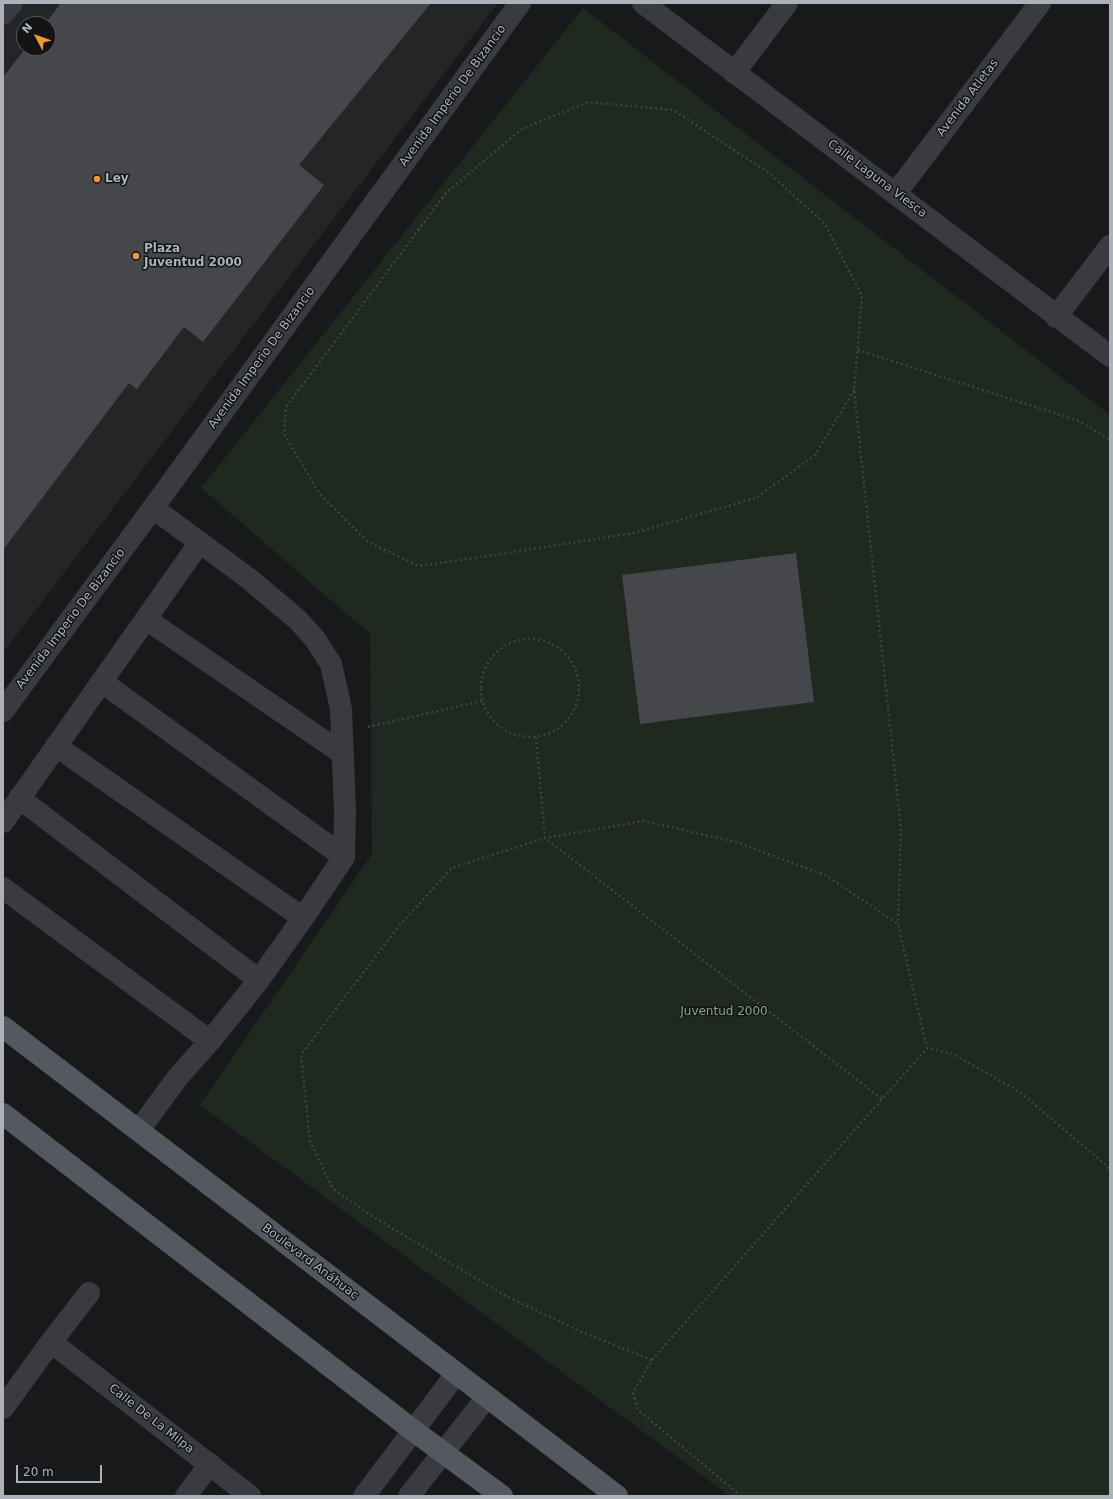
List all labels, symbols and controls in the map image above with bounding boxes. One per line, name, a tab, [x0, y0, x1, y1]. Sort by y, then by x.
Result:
north arrow	[16, 16, 56, 56]
text: N	[19, 21, 35, 36]
street label: Avenida Imperio De Bizancio	[397, 22, 509, 170]
street label: Avenida Atletas	[934, 56, 1002, 140]
street label: Calle Laguna Viesca	[825, 137, 929, 221]
place label: Ley	[105, 172, 129, 186]
marker: Ley	[92, 174, 102, 184]
place label: Plaza Juventud 2000	[144, 242, 242, 270]
marker: Plaza Juventud 2000	[131, 251, 141, 261]
street label: Avenida Imperio De Bizancio	[206, 284, 318, 432]
street label: Avenida Imperio De Bizancio	[14, 546, 128, 692]
park label: Juventud 2000	[680, 1005, 768, 1019]
street label: Boulevard Anáhuac	[259, 1221, 361, 1303]
street label: Calle De La Milpa	[106, 1381, 196, 1457]
scale bar	[18, 1457, 104, 1483]
text: 20 m	[23, 1465, 54, 1479]

